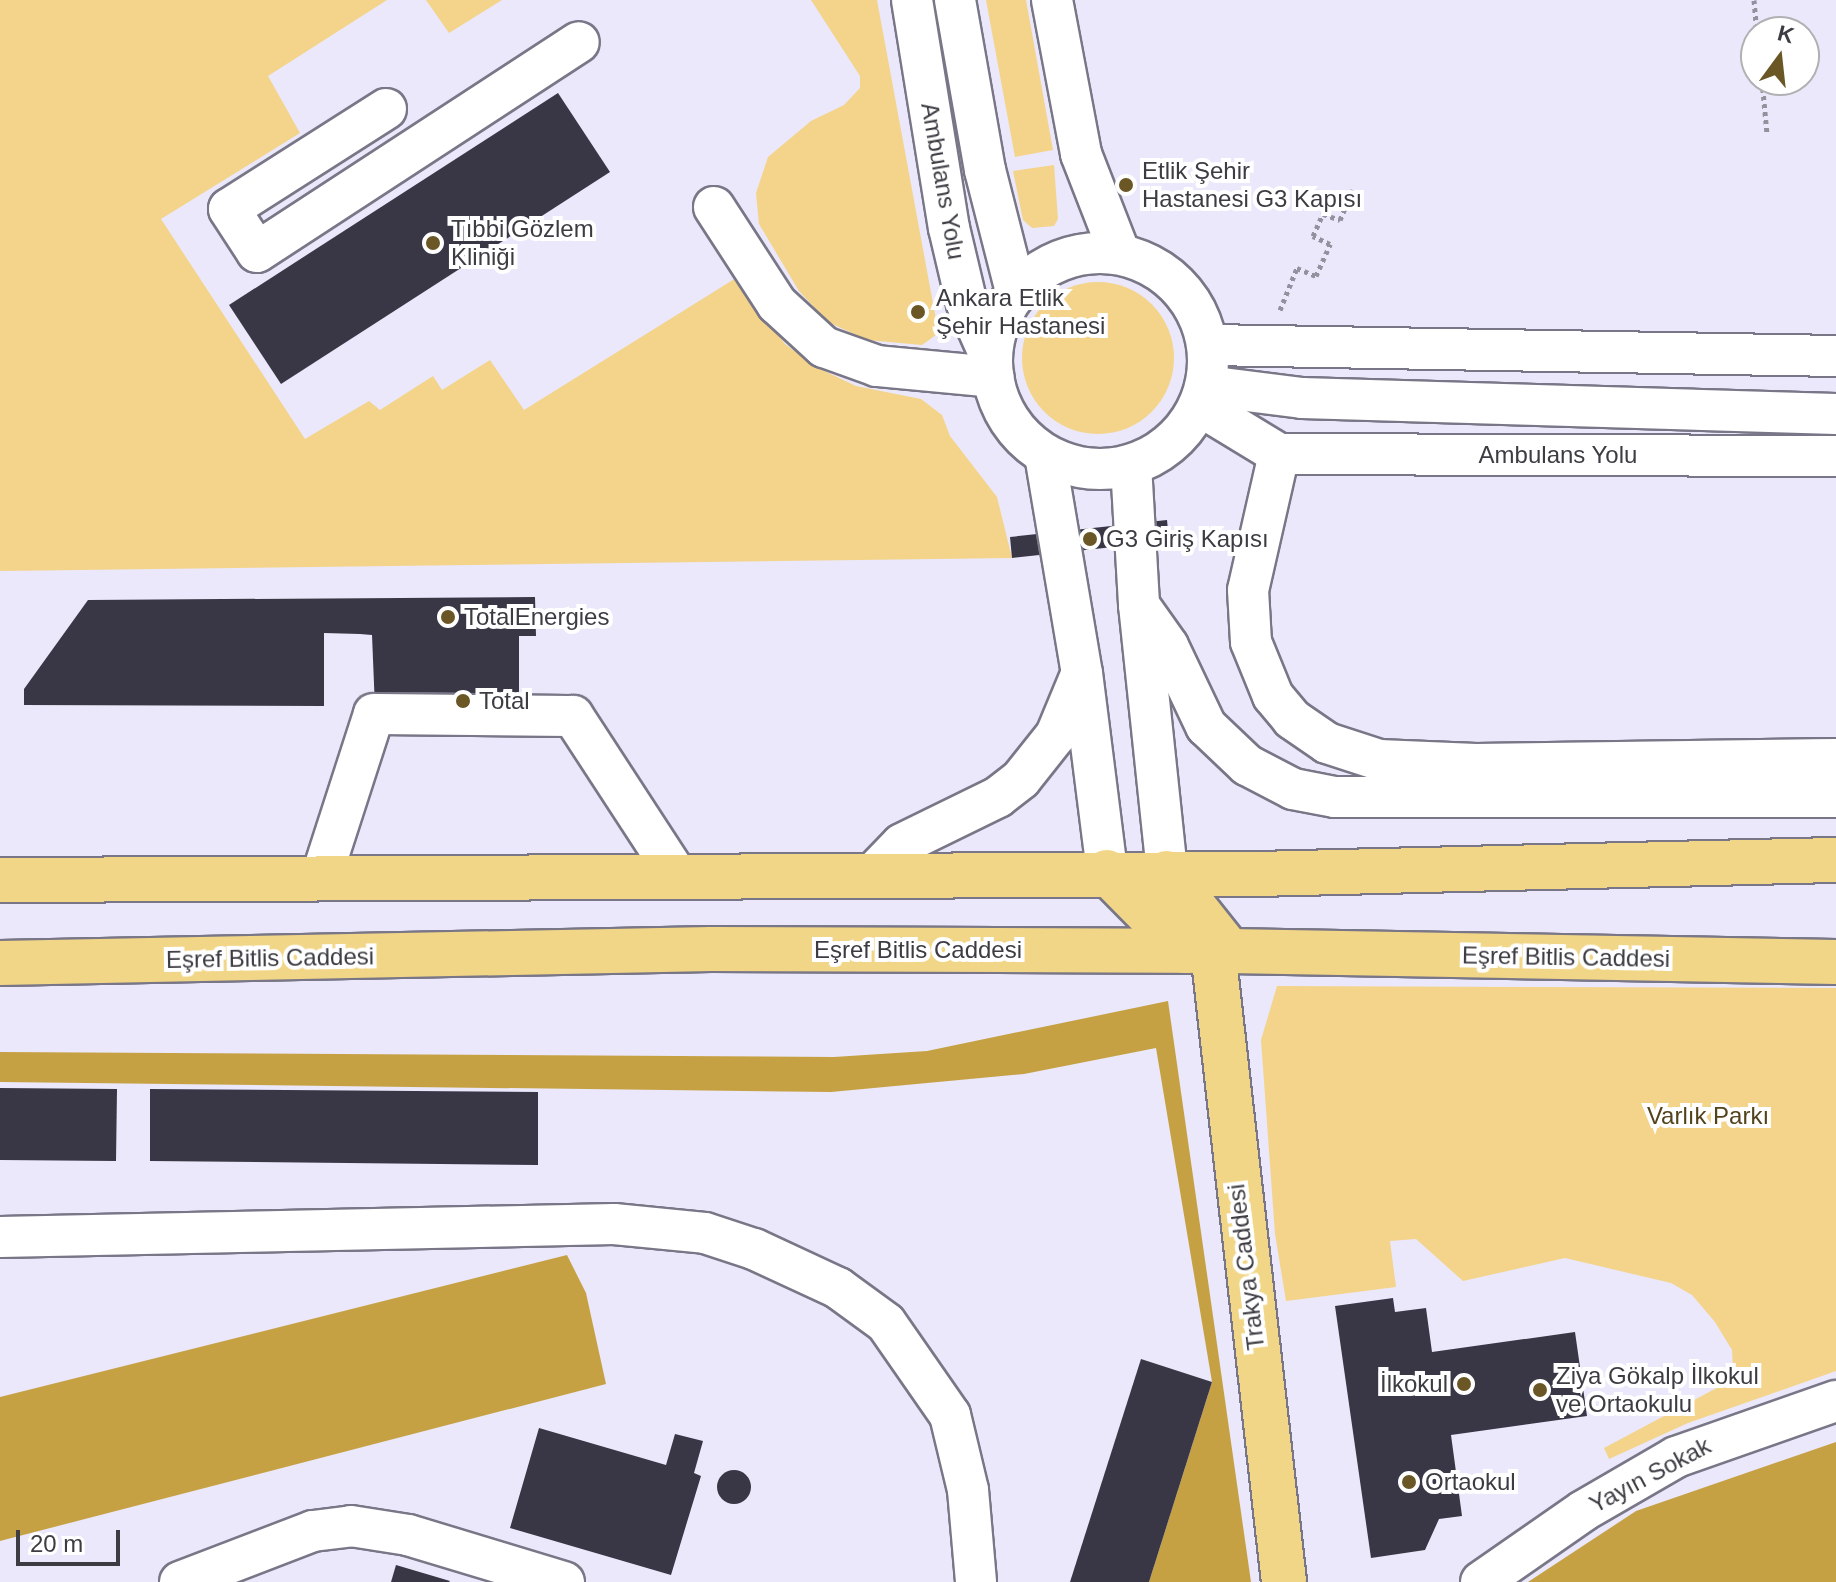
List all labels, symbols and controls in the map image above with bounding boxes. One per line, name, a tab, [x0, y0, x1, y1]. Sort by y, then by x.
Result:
north arrow	[1740, 16, 1820, 96]
text: K	[1775, 20, 1797, 48]
street label: Ambulans Yolu	[915, 100, 971, 262]
place label: Etlik Şehir Hastanesi G3 Kapısı	[1142, 157, 1362, 213]
marker: Etlik Şehir Hastanesi G3 Kapısı	[1117, 176, 1135, 194]
place label: Tıbbi Gözlem Kliniği	[451, 215, 594, 271]
marker: Tıbbi Gözlem Kliniği	[422, 232, 444, 254]
place label: Ankara Etlik Şehir Hastanesi	[936, 284, 1105, 340]
marker: Ankara Etlik Şehir Hastanesi	[907, 301, 929, 323]
street label: Ambulans Yolu	[1478, 441, 1638, 469]
place label: G3 Giriş Kapısı	[1106, 525, 1269, 553]
marker: G3 Giriş Kapısı	[1081, 530, 1099, 548]
place label: TotalEnergies	[464, 603, 609, 631]
marker: TotalEnergies	[439, 608, 457, 626]
place label: Total	[479, 687, 530, 715]
marker: Total	[454, 692, 472, 710]
street label: Eşref Bitlis Caddesi	[814, 936, 1022, 964]
street label: Eşref Bitlis Caddesi	[1462, 941, 1670, 973]
street label: Eşref Bitlis Caddesi	[166, 942, 374, 974]
park label: Varlık Parkı	[1647, 1102, 1769, 1130]
street label: Trakya Caddesi	[1222, 1182, 1270, 1352]
place label: Ziya Gökalp İlkokul ve Ortaokulu	[1556, 1362, 1759, 1418]
place label: İlkokul	[1380, 1370, 1448, 1398]
marker: İlkokul	[1455, 1375, 1473, 1393]
marker: Ziya Gökalp İlkokul ve Ortaokulu	[1531, 1381, 1549, 1399]
street label: Yayın Sokak	[1585, 1431, 1715, 1519]
place label: Ortaokul	[1425, 1468, 1516, 1496]
marker: Ortaokul	[1400, 1473, 1418, 1491]
scale bar	[20, 1514, 124, 1564]
text: 20 m	[30, 1530, 83, 1557]

